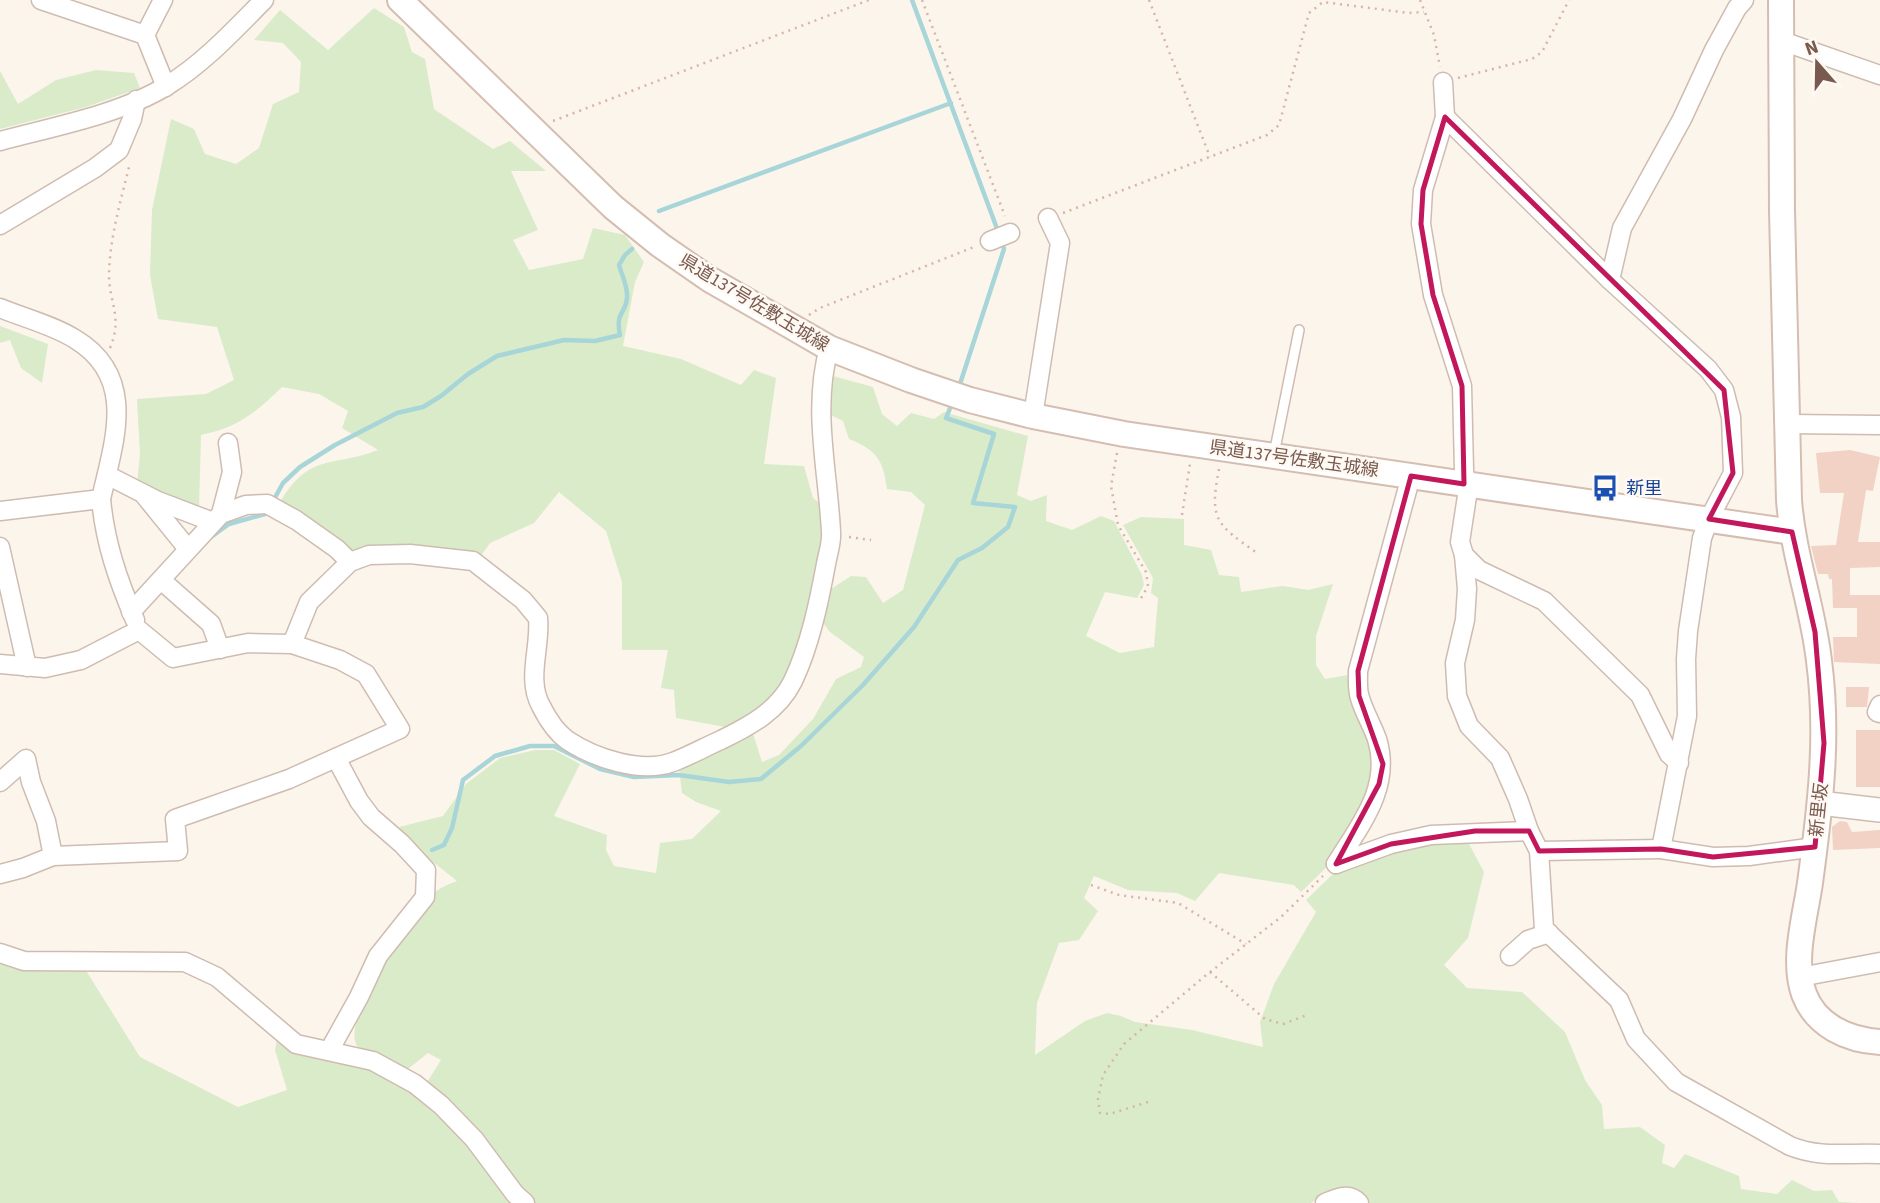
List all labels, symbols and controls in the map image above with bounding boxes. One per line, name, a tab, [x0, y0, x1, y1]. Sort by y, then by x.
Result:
north arrow	[1782, 28, 1852, 98]
text: N	[1801, 34, 1822, 63]
street label: 県道137号佐敷玉城線	[674, 248, 834, 358]
street label: 県道137号佐敷玉城線	[1208, 435, 1380, 483]
bus stop icon: 新里	[1590, 473, 1620, 503]
place label: 新里	[1626, 476, 1662, 501]
street label: 新里坂	[1804, 782, 1834, 838]

